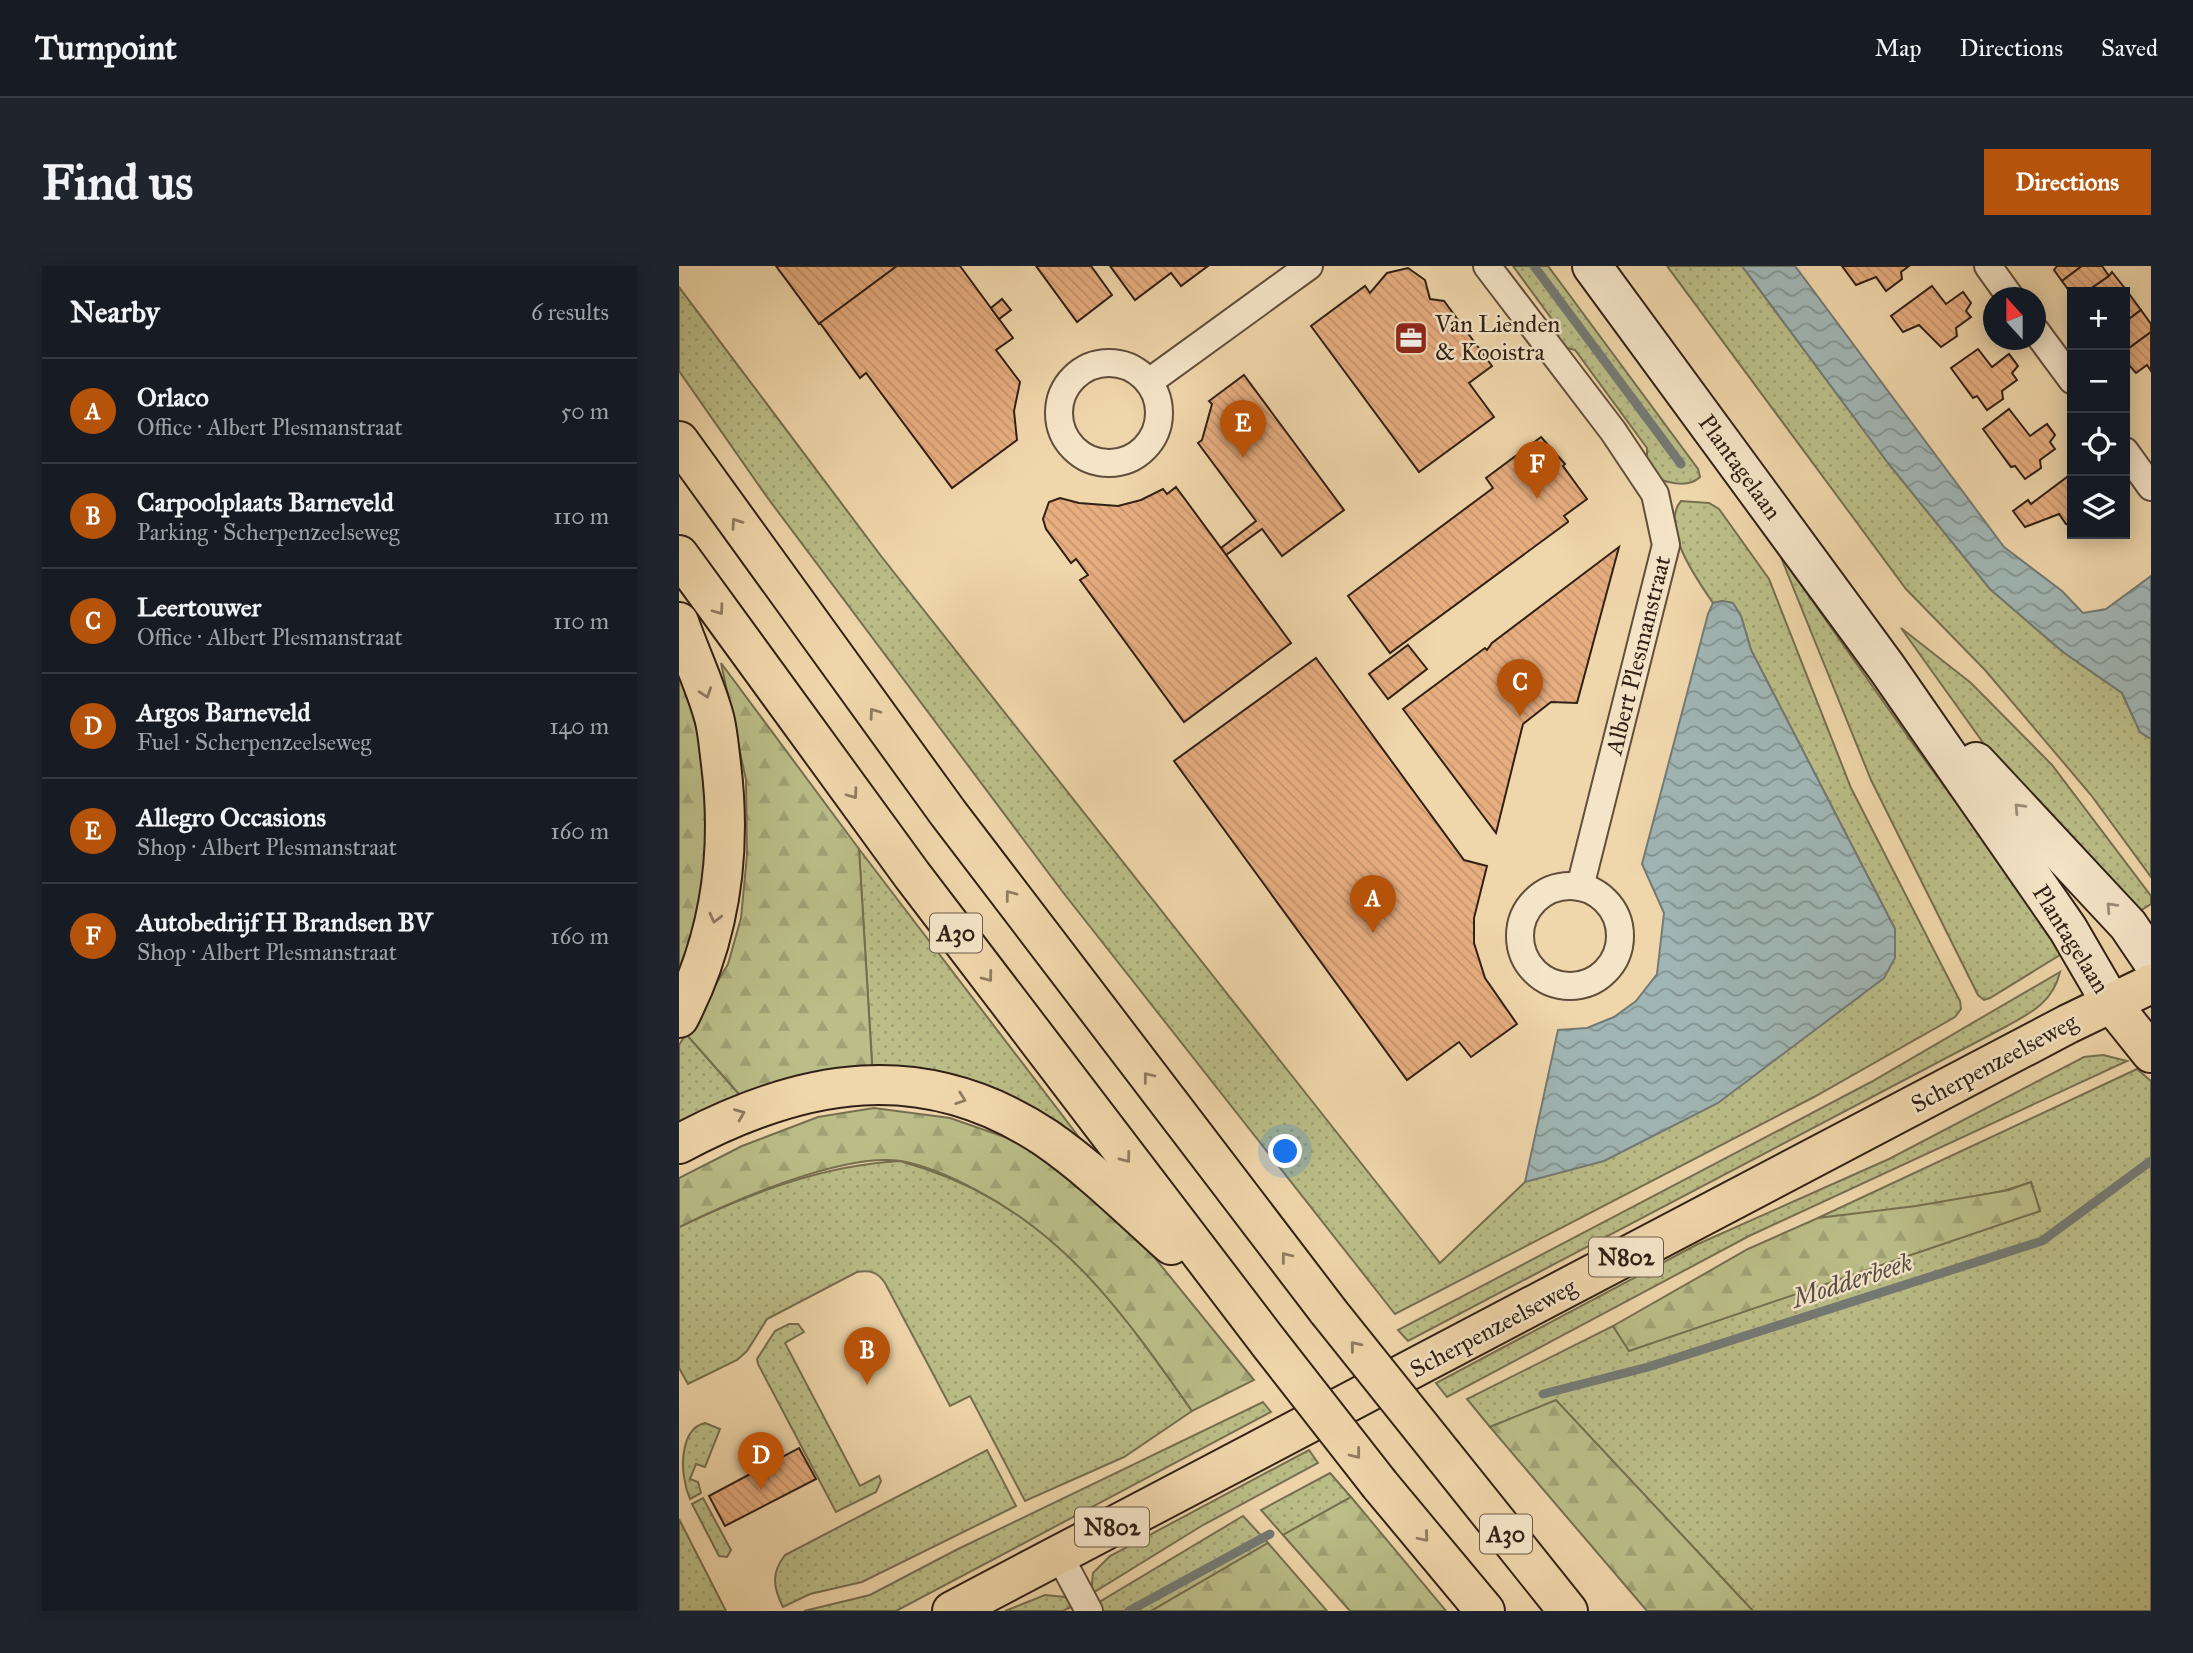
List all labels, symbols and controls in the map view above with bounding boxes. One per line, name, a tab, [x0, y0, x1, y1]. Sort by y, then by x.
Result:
text: Turnpoint	[35, 28, 177, 68]
text: Map	[1875, 33, 1922, 63]
text: Directions	[1960, 33, 2063, 63]
text: Saved	[2101, 33, 2158, 63]
button: Directions	[1984, 149, 2151, 215]
text: Find us	[42, 153, 193, 212]
north arrow	[1983, 287, 2046, 350]
map controls	[2067, 287, 2130, 539]
button: +	[2067, 287, 2130, 350]
text: Nearby	[70, 294, 160, 330]
text: 6 results	[531, 298, 609, 326]
place label: Van Lienden & Kooistra	[1434, 309, 1560, 367]
office icon: Van Lienden & Kooistra	[1392, 319, 1430, 357]
button: −	[2067, 350, 2130, 413]
text: Orlaco	[137, 381, 209, 413]
text: A	[85, 397, 101, 425]
text: 50 m	[561, 397, 609, 425]
pin: E	[1220, 400, 1266, 458]
street label: Plantagelaan	[1692, 409, 1788, 526]
text: Office · Albert Plesmanstraat	[137, 413, 403, 441]
button: locate	[2067, 413, 2130, 476]
pin: F	[1514, 441, 1560, 499]
button: layers	[2067, 476, 2130, 539]
text: Carpoolplaats Barneveld	[137, 486, 394, 518]
text: B	[85, 502, 101, 530]
text: 110 m	[553, 502, 609, 530]
one-way arrow	[731, 517, 744, 530]
text: Parking · Scherpenzeelseweg	[137, 518, 400, 546]
street label: Albert Plesmanstraat	[1599, 552, 1677, 759]
text: Leertouwer	[137, 591, 261, 623]
one-way arrow	[711, 602, 723, 615]
text: C	[85, 607, 101, 635]
text: 110 m	[553, 607, 609, 635]
text: Office · Albert Plesmanstraat	[137, 623, 403, 651]
pin: C	[1497, 659, 1543, 717]
one-way arrow	[698, 687, 712, 699]
text: Argos Barneveld	[137, 696, 310, 728]
one-way arrow	[870, 708, 883, 721]
text: D	[84, 712, 102, 740]
text: 140 m	[549, 712, 609, 740]
text: Fuel · Scherpenzeelseweg	[137, 728, 371, 756]
one-way arrow	[845, 786, 857, 799]
text: Allegro Occasions	[137, 801, 326, 833]
one-way arrow	[2014, 803, 2027, 816]
text: E	[85, 817, 101, 845]
text: 160 m	[551, 817, 609, 845]
text: Shop · Albert Plesmanstraat	[137, 833, 397, 861]
pin: A	[1350, 875, 1396, 933]
street label: Plantagelaan	[2026, 879, 2116, 999]
one-way arrow	[1006, 890, 1019, 903]
one-way arrow	[2106, 902, 2119, 915]
text: Autobedrijf H Brandsen BV	[137, 906, 432, 938]
one-way arrow	[709, 911, 723, 923]
road number: A30	[930, 914, 982, 953]
text: F	[85, 922, 101, 950]
text: 160 m	[551, 922, 609, 950]
text: Shop · Albert Plesmanstraat	[137, 938, 397, 966]
one-way arrow	[980, 969, 993, 982]
street label: Scherpenzeelseweg	[1906, 1006, 2083, 1119]
one-way arrow	[1143, 1072, 1156, 1084]
one-way arrow	[955, 1091, 967, 1105]
one-way arrow	[734, 1109, 746, 1123]
your location	[1268, 1134, 1302, 1168]
one-way arrow	[1118, 1150, 1131, 1163]
road number: N802	[1589, 1238, 1663, 1276]
water label: Modderbeek	[1785, 1245, 1917, 1315]
one-way arrow	[1282, 1252, 1295, 1265]
street label: Scherpenzeelseweg	[1405, 1271, 1582, 1384]
pin: B	[844, 1327, 890, 1385]
one-way arrow	[1351, 1341, 1363, 1354]
pin: D	[738, 1432, 784, 1490]
one-way arrow	[1348, 1447, 1361, 1459]
road number: N802	[1075, 1508, 1149, 1546]
road number: A30	[1480, 1514, 1532, 1554]
one-way arrow	[1416, 1529, 1428, 1542]

